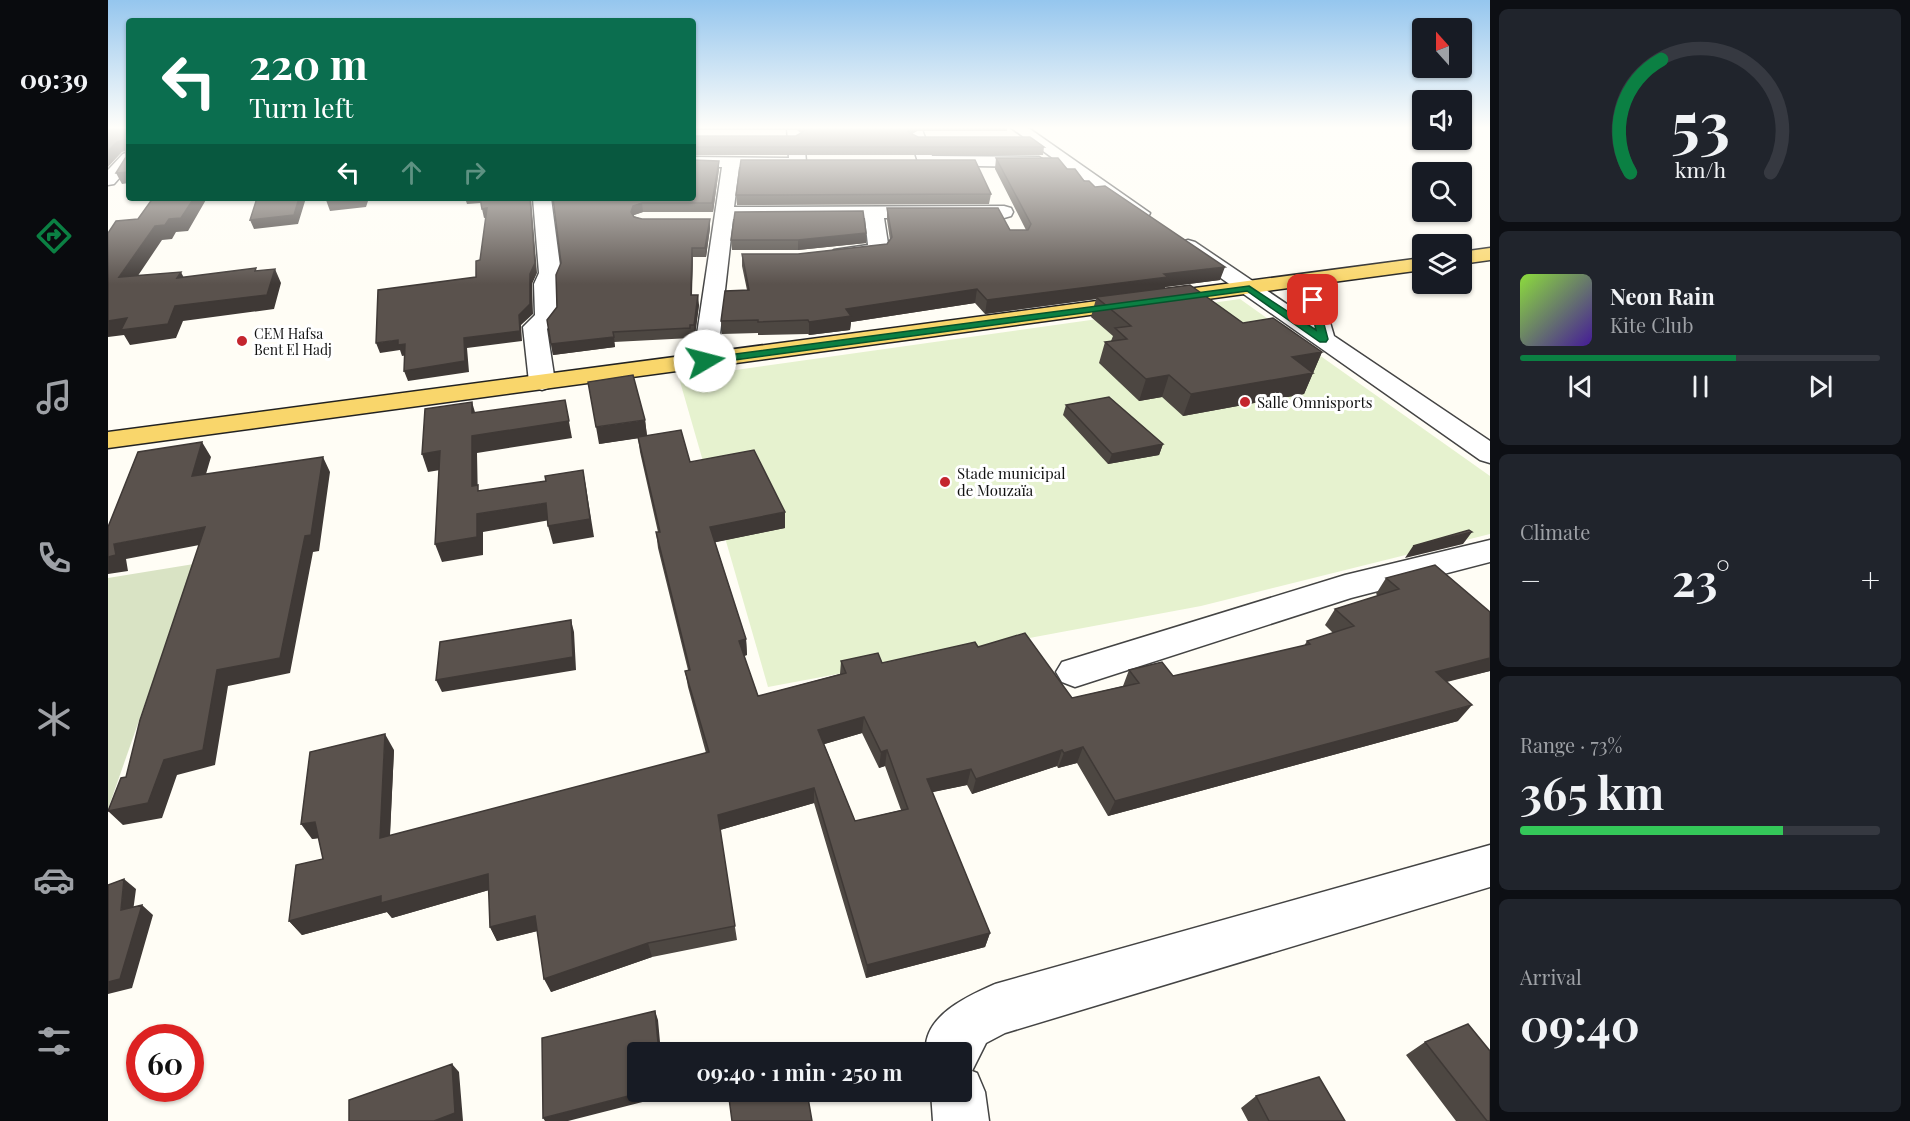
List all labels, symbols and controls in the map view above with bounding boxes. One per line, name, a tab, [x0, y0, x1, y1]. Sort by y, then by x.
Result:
north arrow	[1412, 18, 1472, 78]
map controls	[1412, 18, 1472, 294]
text: 220 m	[249, 35, 368, 91]
icon: left	[150, 42, 228, 120]
text: 09:39	[20, 60, 88, 96]
text: 53	[1670, 79, 1730, 163]
text: Turn left	[249, 89, 353, 125]
button: sound	[1412, 90, 1472, 150]
text: km/h	[1674, 155, 1726, 183]
icon: left	[332, 156, 365, 189]
icon: ahead	[395, 156, 428, 189]
icon: right	[458, 156, 491, 189]
button: search	[1412, 162, 1472, 222]
icon: directions	[33, 215, 75, 257]
button: layers	[1412, 234, 1472, 294]
pin	[1287, 274, 1338, 325]
text: Neon Rain	[1610, 281, 1715, 311]
icon: arrive	[1296, 283, 1329, 316]
text: Kite Club	[1610, 311, 1694, 338]
place label: CEM Hafsa Bent El Hadj	[254, 324, 332, 359]
position arrow	[673, 329, 737, 393]
marker: CEM Hafsa Bent El Hadj	[235, 334, 249, 348]
icon: previous	[1564, 370, 1597, 403]
icon: pause	[1684, 370, 1717, 403]
icon: next	[1804, 370, 1837, 403]
icon: music	[33, 376, 75, 418]
place label: Salle Omnisports	[1257, 392, 1372, 412]
marker: Salle Omnisports	[1238, 395, 1252, 409]
place label: Stade municipal de Mouzaïa	[957, 463, 1065, 500]
marker: Stade municipal de Mouzaïa	[938, 475, 952, 489]
text: Climate	[1520, 518, 1590, 545]
icon: phone	[33, 537, 75, 579]
text: 23°	[1672, 548, 1730, 608]
text: −	[1520, 557, 1541, 601]
text: +	[1861, 557, 1880, 601]
icon: climate	[33, 698, 75, 740]
text: Range · 73%	[1520, 731, 1622, 758]
text: 365 km	[1520, 761, 1664, 821]
icon: car	[33, 859, 75, 901]
text: Arrival	[1520, 963, 1582, 990]
text: 09:40	[1520, 993, 1640, 1053]
icon: filters	[33, 1020, 75, 1062]
speed limit sign: 60	[126, 1024, 204, 1102]
text: 09:40 · 1 min · 250 m	[697, 1057, 902, 1087]

